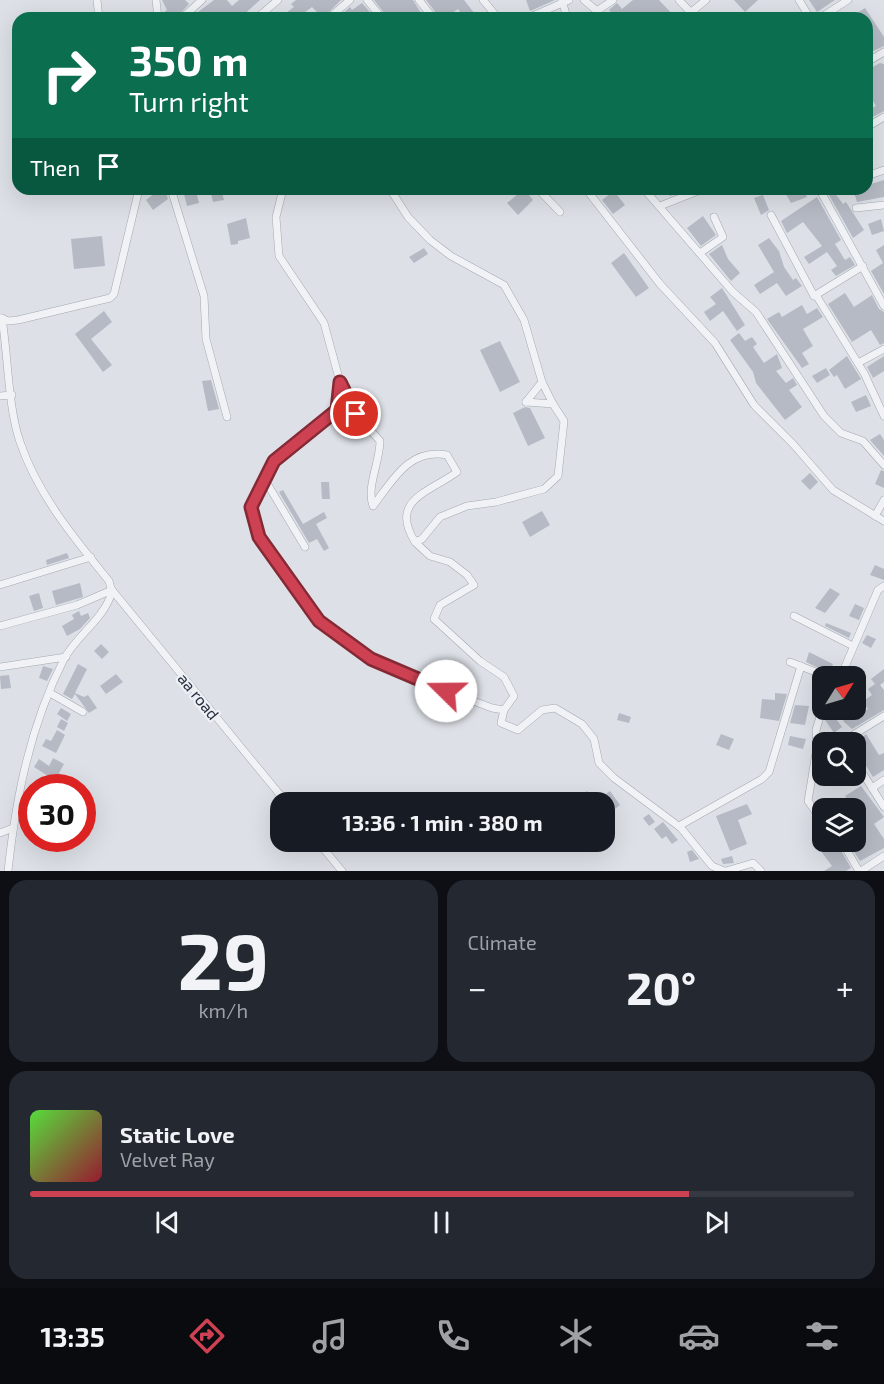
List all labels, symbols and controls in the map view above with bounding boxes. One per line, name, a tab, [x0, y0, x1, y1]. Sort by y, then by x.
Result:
text: 350 m	[129, 34, 249, 84]
icon: right	[30, 36, 108, 114]
text: Turn right	[129, 85, 249, 117]
icon: arrive	[92, 150, 125, 183]
text: Then	[30, 154, 80, 180]
pin	[330, 388, 381, 439]
icon: arrive	[339, 397, 372, 430]
position arrow	[414, 659, 478, 723]
north arrow	[812, 666, 866, 720]
map controls	[812, 666, 866, 852]
street label: aa road	[175, 669, 223, 723]
button: search	[812, 732, 866, 786]
speed limit sign: 30	[18, 774, 96, 852]
button: layers	[812, 798, 866, 852]
text: 13:36 · 1 min · 380 m	[342, 809, 543, 835]
text: 29	[178, 912, 269, 1006]
text: Climate	[468, 930, 537, 954]
text: 20°	[626, 960, 696, 1014]
text: −	[468, 967, 487, 1007]
text: +	[836, 967, 854, 1007]
text: km/h	[198, 998, 248, 1022]
text: Static Love	[120, 1121, 235, 1147]
text: Velvet Ray	[120, 1147, 215, 1171]
icon: previous	[151, 1206, 184, 1239]
icon: pause	[425, 1206, 458, 1239]
icon: next	[700, 1206, 733, 1239]
icon: directions	[186, 1315, 228, 1357]
icon: music	[309, 1315, 351, 1357]
icon: phone	[432, 1315, 474, 1357]
icon: climate	[555, 1315, 597, 1357]
icon: car	[678, 1315, 720, 1357]
icon: filters	[801, 1315, 843, 1357]
text: 13:35	[41, 1320, 105, 1352]

